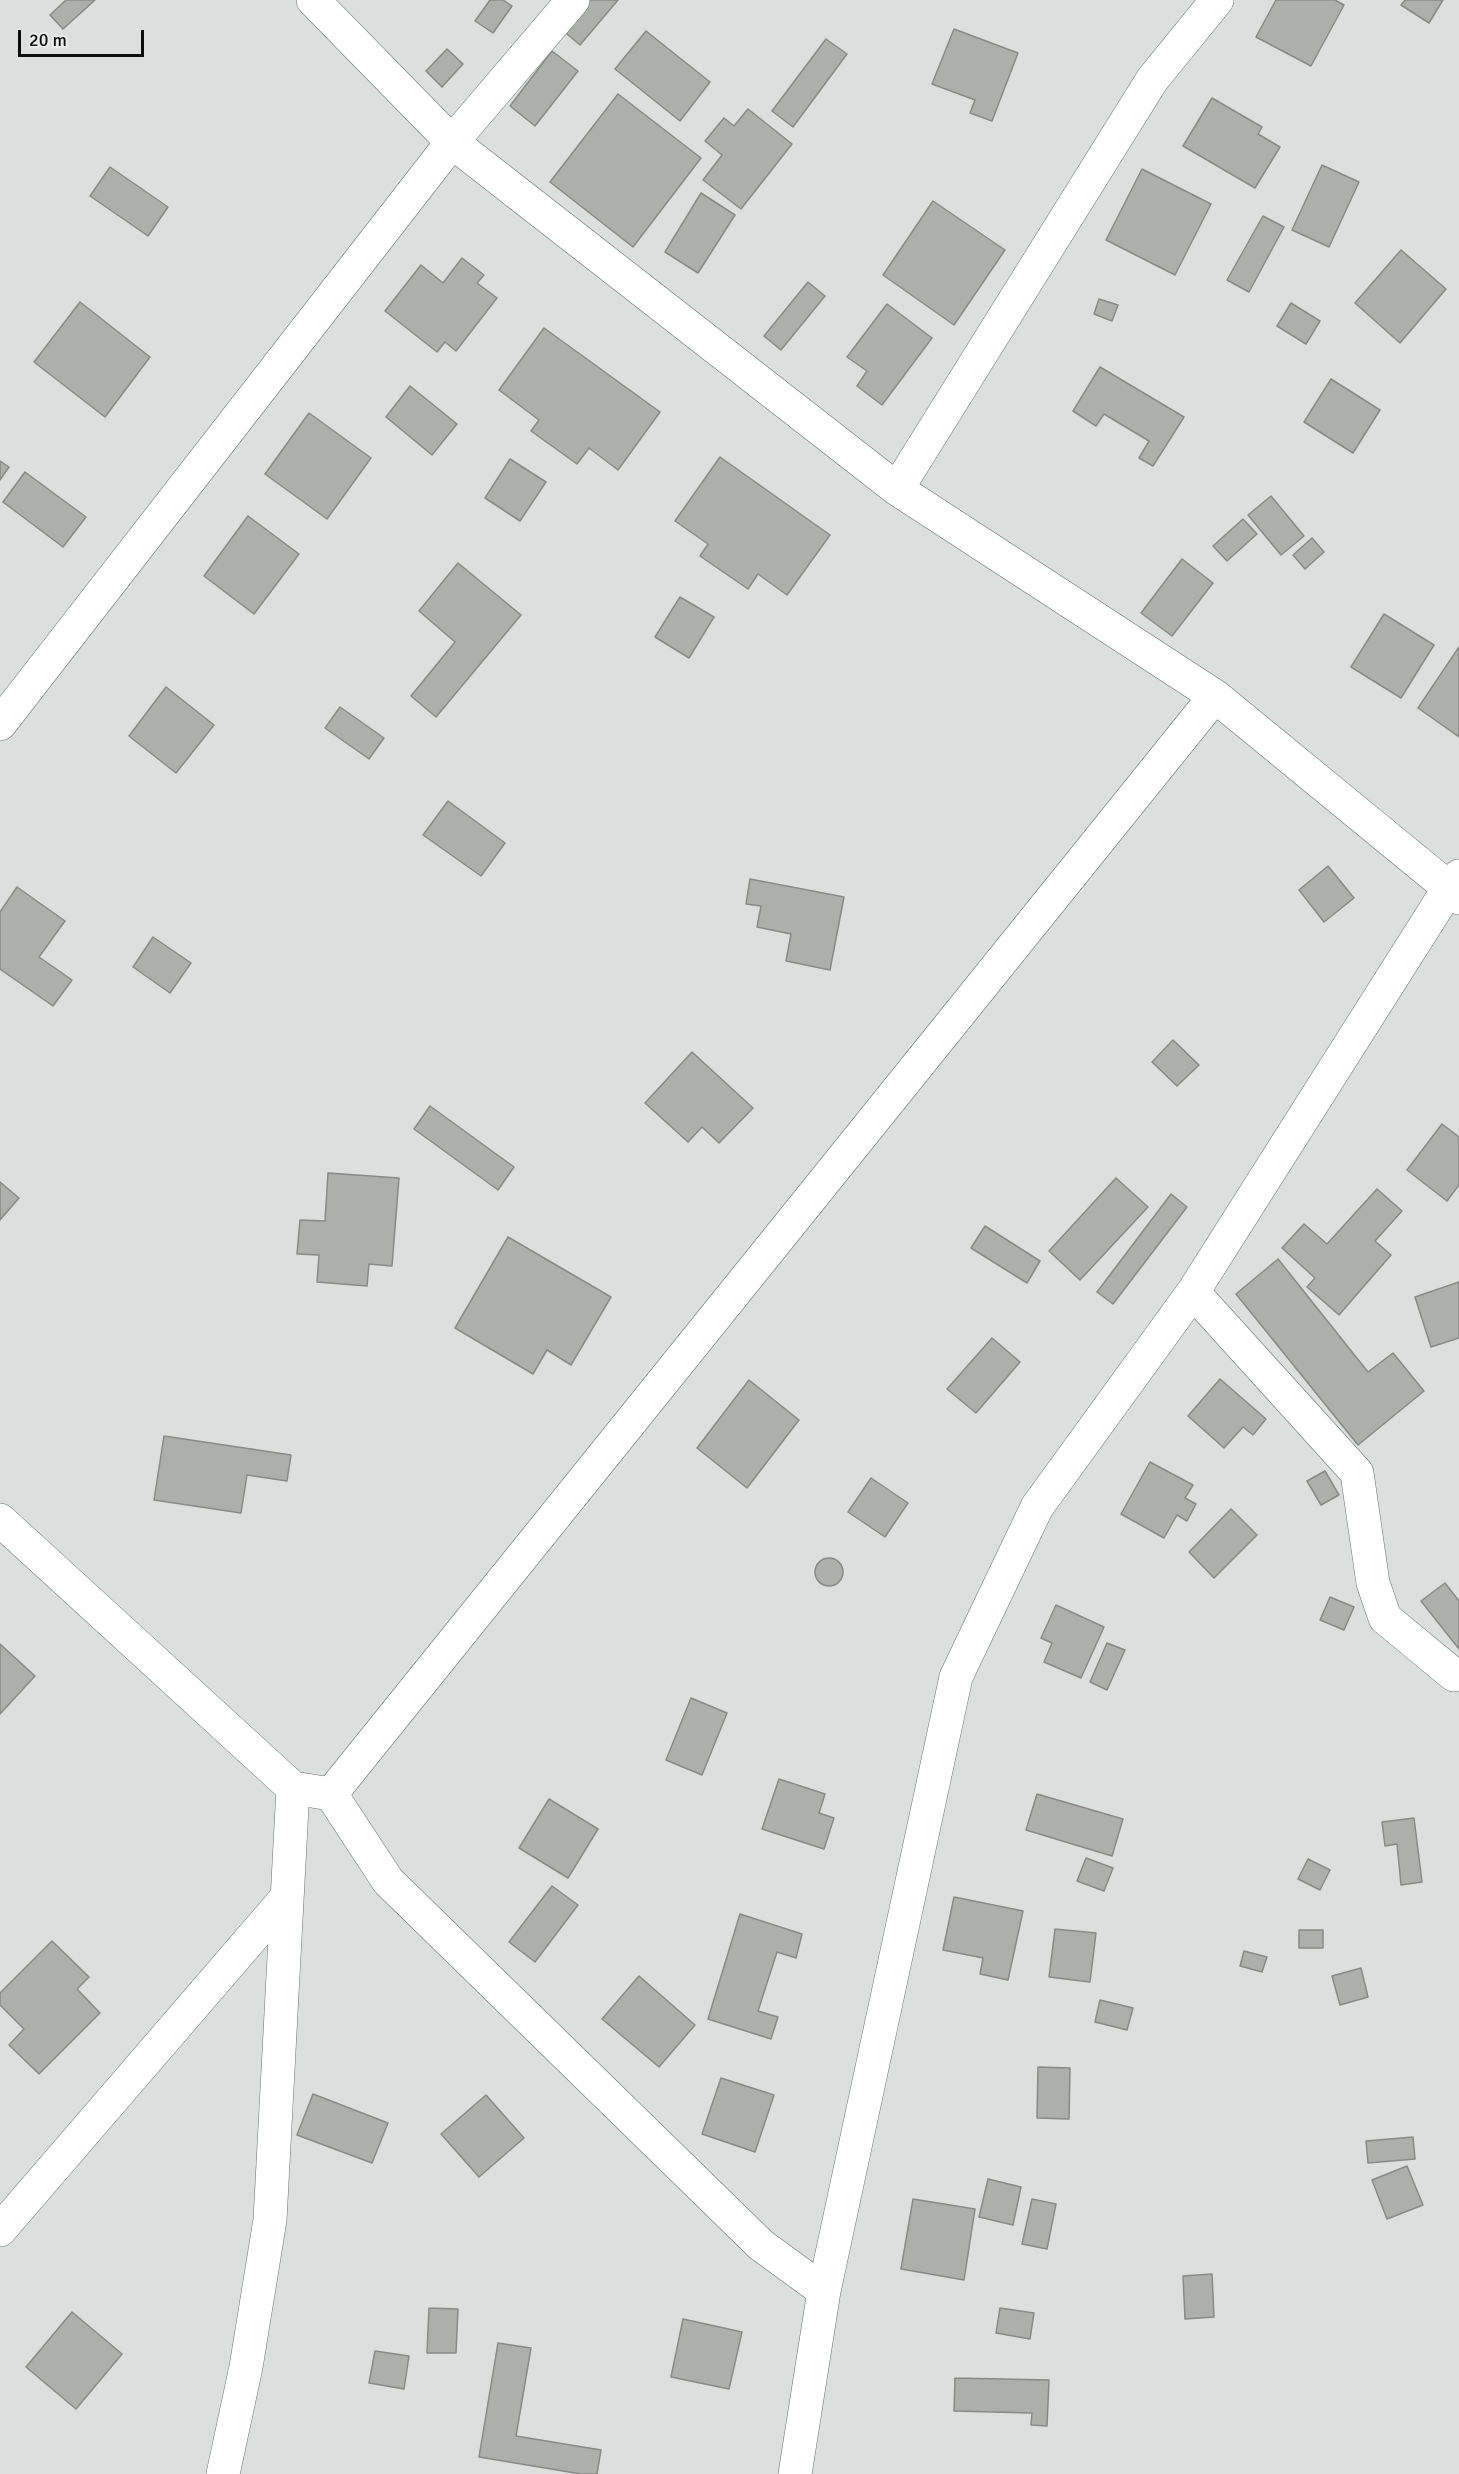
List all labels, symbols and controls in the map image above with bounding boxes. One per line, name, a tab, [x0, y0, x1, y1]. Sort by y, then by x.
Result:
scale bar	[21, 18, 147, 56]
text: 20 m	[29, 29, 67, 51]

